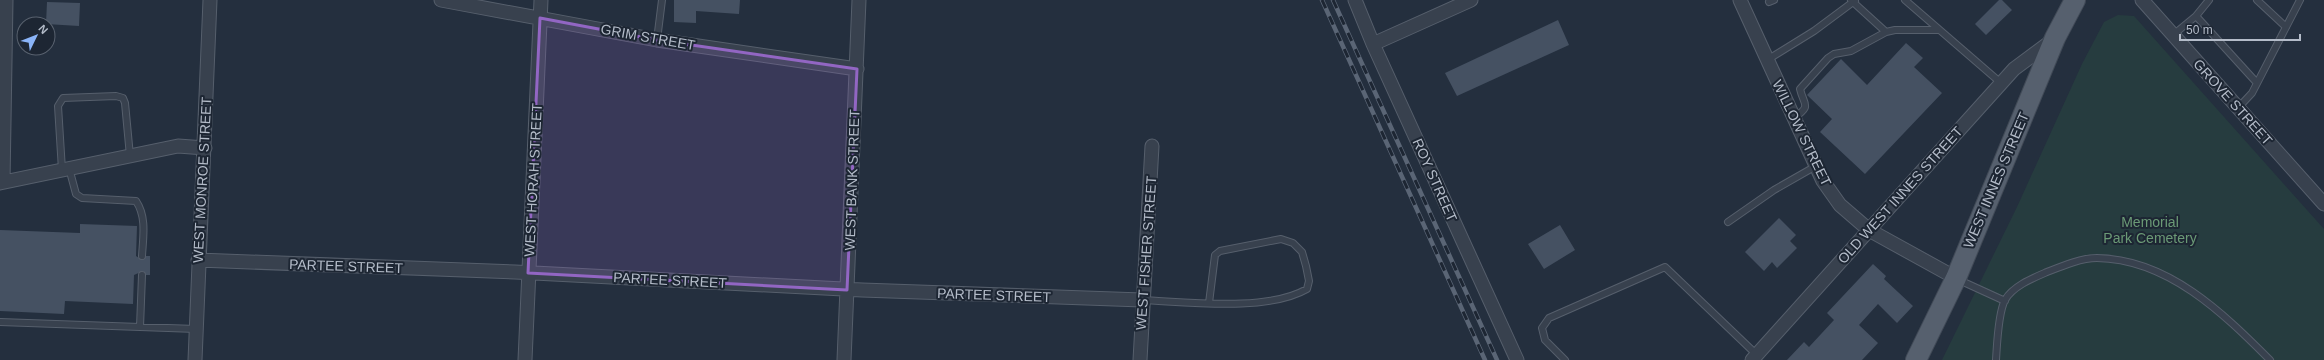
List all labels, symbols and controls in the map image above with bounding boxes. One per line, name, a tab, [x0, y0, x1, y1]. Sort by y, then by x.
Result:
north arrow	[16, 16, 56, 56]
scale bar	[2180, 16, 2300, 42]
street label: GRIM STREET	[600, 21, 697, 53]
text: N	[36, 22, 50, 36]
text: 50 m	[2186, 23, 2213, 37]
street label: GROVE STREET	[2190, 56, 2276, 148]
street label: WILLOW STREET	[1769, 77, 1835, 189]
street label: WEST MONROE STREET	[190, 96, 214, 263]
street label: WEST HORAH STREET	[521, 102, 545, 257]
street label: WEST BANK STREET	[842, 109, 862, 251]
street label: WEST INNES STREET	[1960, 109, 2032, 250]
street label: OLD WEST INNES STREET	[1834, 123, 1966, 267]
street label: ROY STREET	[1410, 136, 1461, 224]
street label: WEST FISHER STREET	[1133, 175, 1159, 331]
park label: Memorial Park Cemetery	[2103, 214, 2197, 246]
street label: PARTEE STREET	[289, 256, 404, 276]
street label: PARTEE STREET	[613, 269, 728, 291]
street label: PARTEE STREET	[937, 285, 1052, 305]

